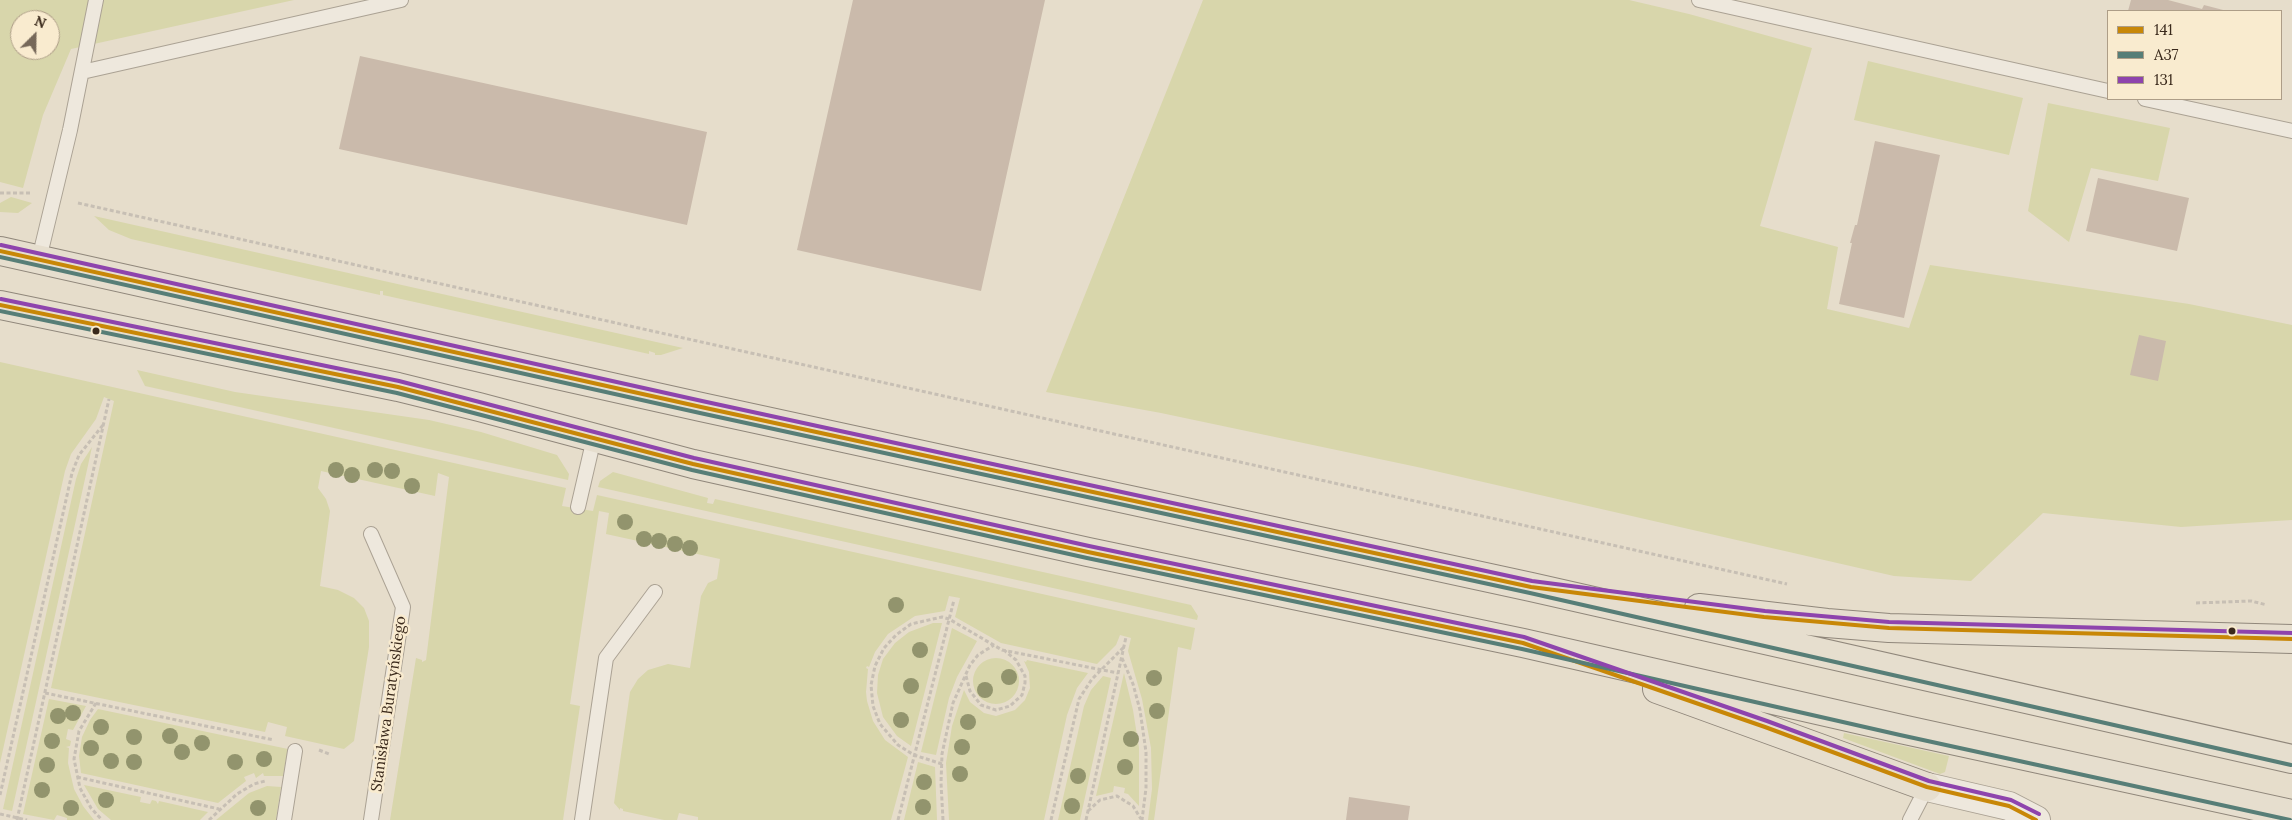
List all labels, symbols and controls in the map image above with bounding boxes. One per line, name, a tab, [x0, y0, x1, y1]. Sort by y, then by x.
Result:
north arrow	[10, 10, 60, 60]
legend	[2107, 10, 2282, 100]
text: N	[32, 12, 49, 33]
text: 141	[2154, 20, 2173, 39]
text: A37	[2154, 45, 2178, 64]
text: 131	[2154, 70, 2173, 89]
unlabelled marker	[91, 326, 101, 336]
street label: Stanisława Buratyńskiego	[368, 615, 410, 793]
unlabelled marker	[2227, 626, 2237, 636]

